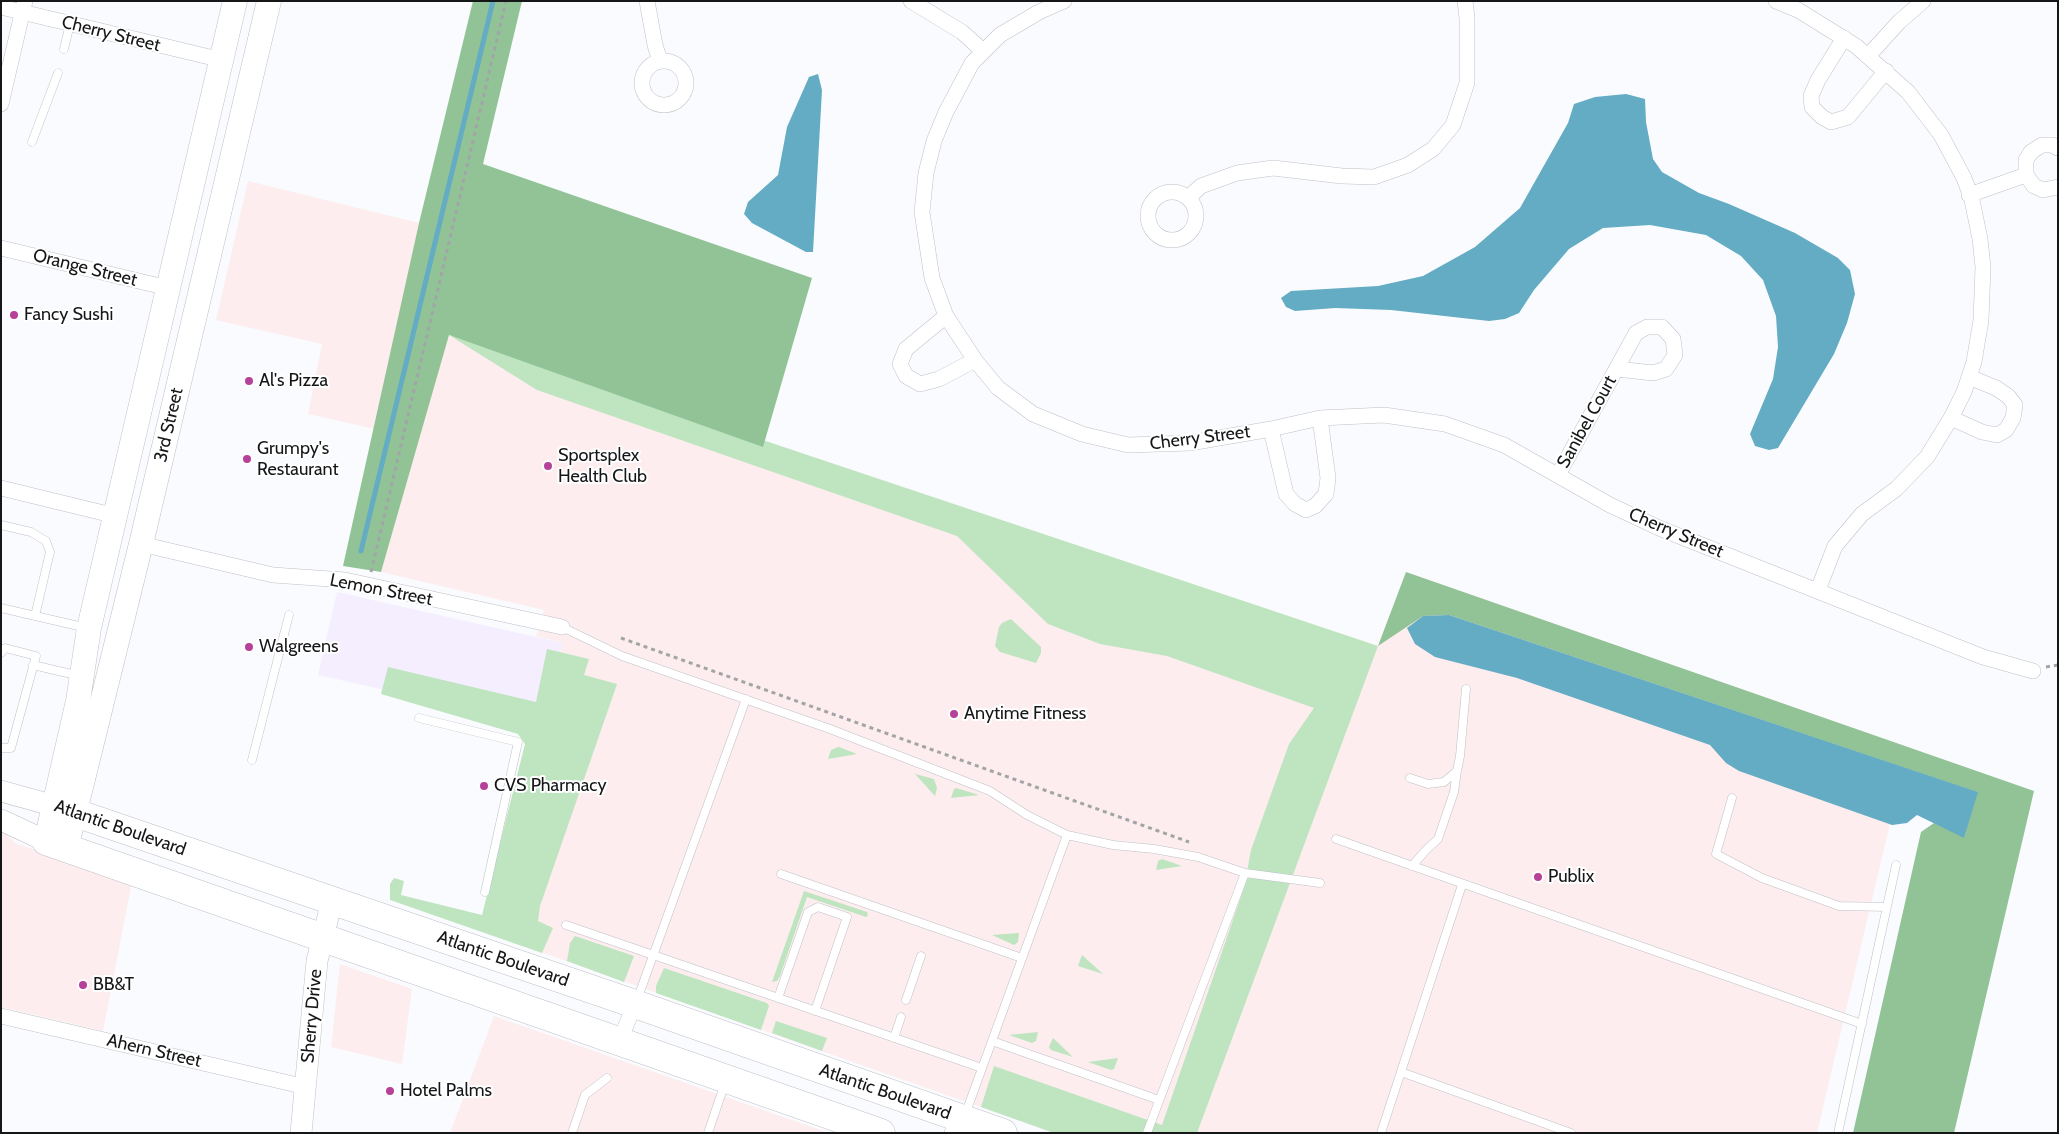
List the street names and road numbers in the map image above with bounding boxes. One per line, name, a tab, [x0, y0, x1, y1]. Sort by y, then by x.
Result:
street label: Cherry Street	[59, 11, 163, 57]
street label: Orange Street	[31, 245, 139, 291]
street label: Sanibel Court	[1553, 372, 1621, 472]
street label: 3rd Street	[150, 386, 188, 464]
street label: Cherry Street	[1149, 421, 1251, 455]
street label: Cherry Street	[1625, 503, 1727, 563]
street label: Lemon Street	[328, 569, 434, 611]
street label: Atlantic Boulevard	[51, 795, 189, 861]
street label: Atlantic Boulevard	[434, 926, 572, 992]
street label: Sherry Drive	[297, 968, 327, 1064]
street label: Ahern Street	[105, 1030, 203, 1072]
street label: Atlantic Boulevard	[816, 1059, 954, 1125]

